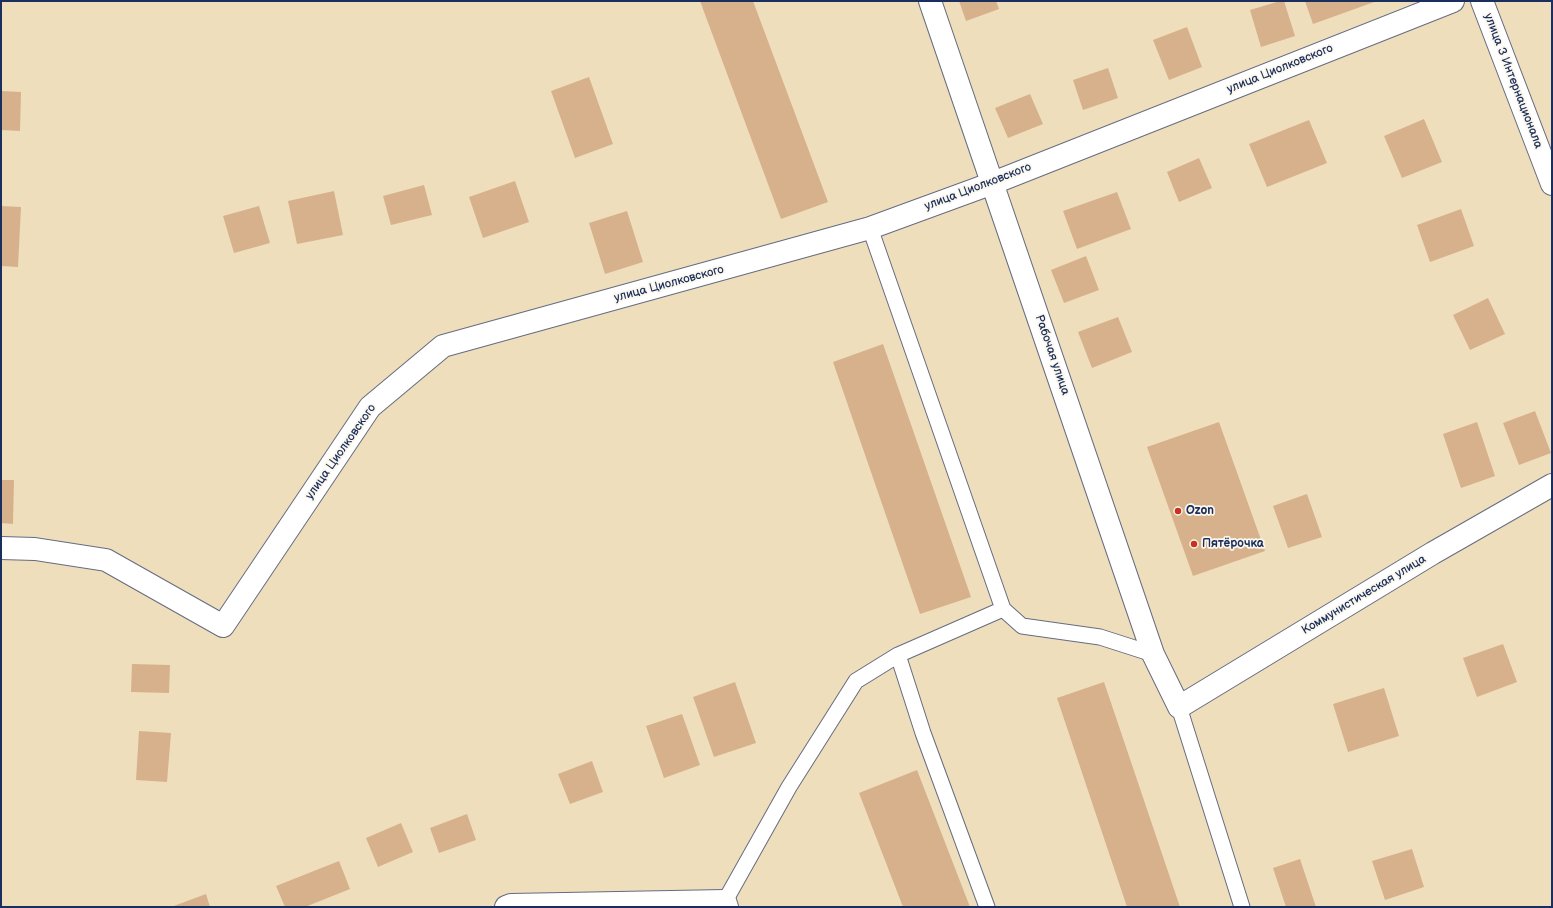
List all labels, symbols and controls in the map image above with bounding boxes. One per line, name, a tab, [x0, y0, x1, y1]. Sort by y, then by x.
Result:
street label: улица 3 Интернационала	[1481, 11, 1545, 151]
street label: улица Циолковского	[1225, 41, 1335, 97]
street label: улица Циолковского	[923, 160, 1033, 214]
street label: улица Циолковского	[613, 262, 725, 306]
street label: Рабочая улица	[1032, 313, 1072, 397]
street label: улица Циолковского	[303, 402, 379, 502]
place label: Ozon	[1186, 504, 1214, 518]
marker: Ozon	[1173, 506, 1183, 516]
place label: Пятёрочка	[1202, 537, 1264, 551]
marker: Пятёрочка	[1189, 539, 1199, 549]
street label: Коммунистическая улица	[1299, 552, 1429, 638]

